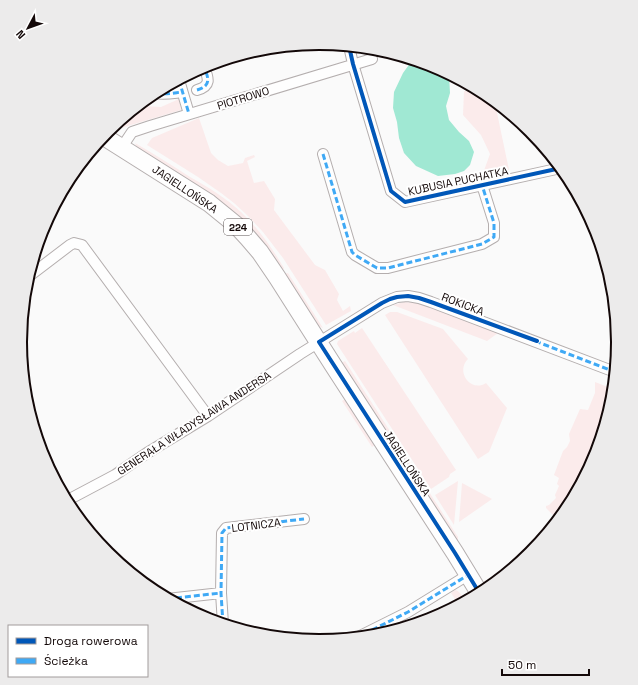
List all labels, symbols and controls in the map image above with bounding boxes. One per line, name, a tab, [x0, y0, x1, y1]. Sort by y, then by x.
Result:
north arrow	[8, 8, 48, 48]
text: N	[13, 27, 28, 42]
street label: PIOTROWO	[215, 83, 271, 113]
street label: JAGIELLOŃSKA	[150, 162, 220, 216]
street label: KUBUSIA PUCHATKA	[407, 164, 509, 198]
road number: 224	[224, 219, 252, 235]
street label: ROKICKA	[440, 290, 486, 319]
street label: GENERAŁA WŁADYSŁAWA ANDERSA	[114, 368, 274, 478]
street label: JAGIELLOŃSKA	[380, 427, 434, 499]
street label: LOTNICZA	[231, 515, 282, 535]
legend	[8, 625, 148, 677]
text: Droga rowerowa	[44, 633, 138, 649]
scale bar	[502, 651, 589, 677]
text: Ścieżka	[44, 653, 88, 669]
text: 50 m	[508, 657, 536, 673]

